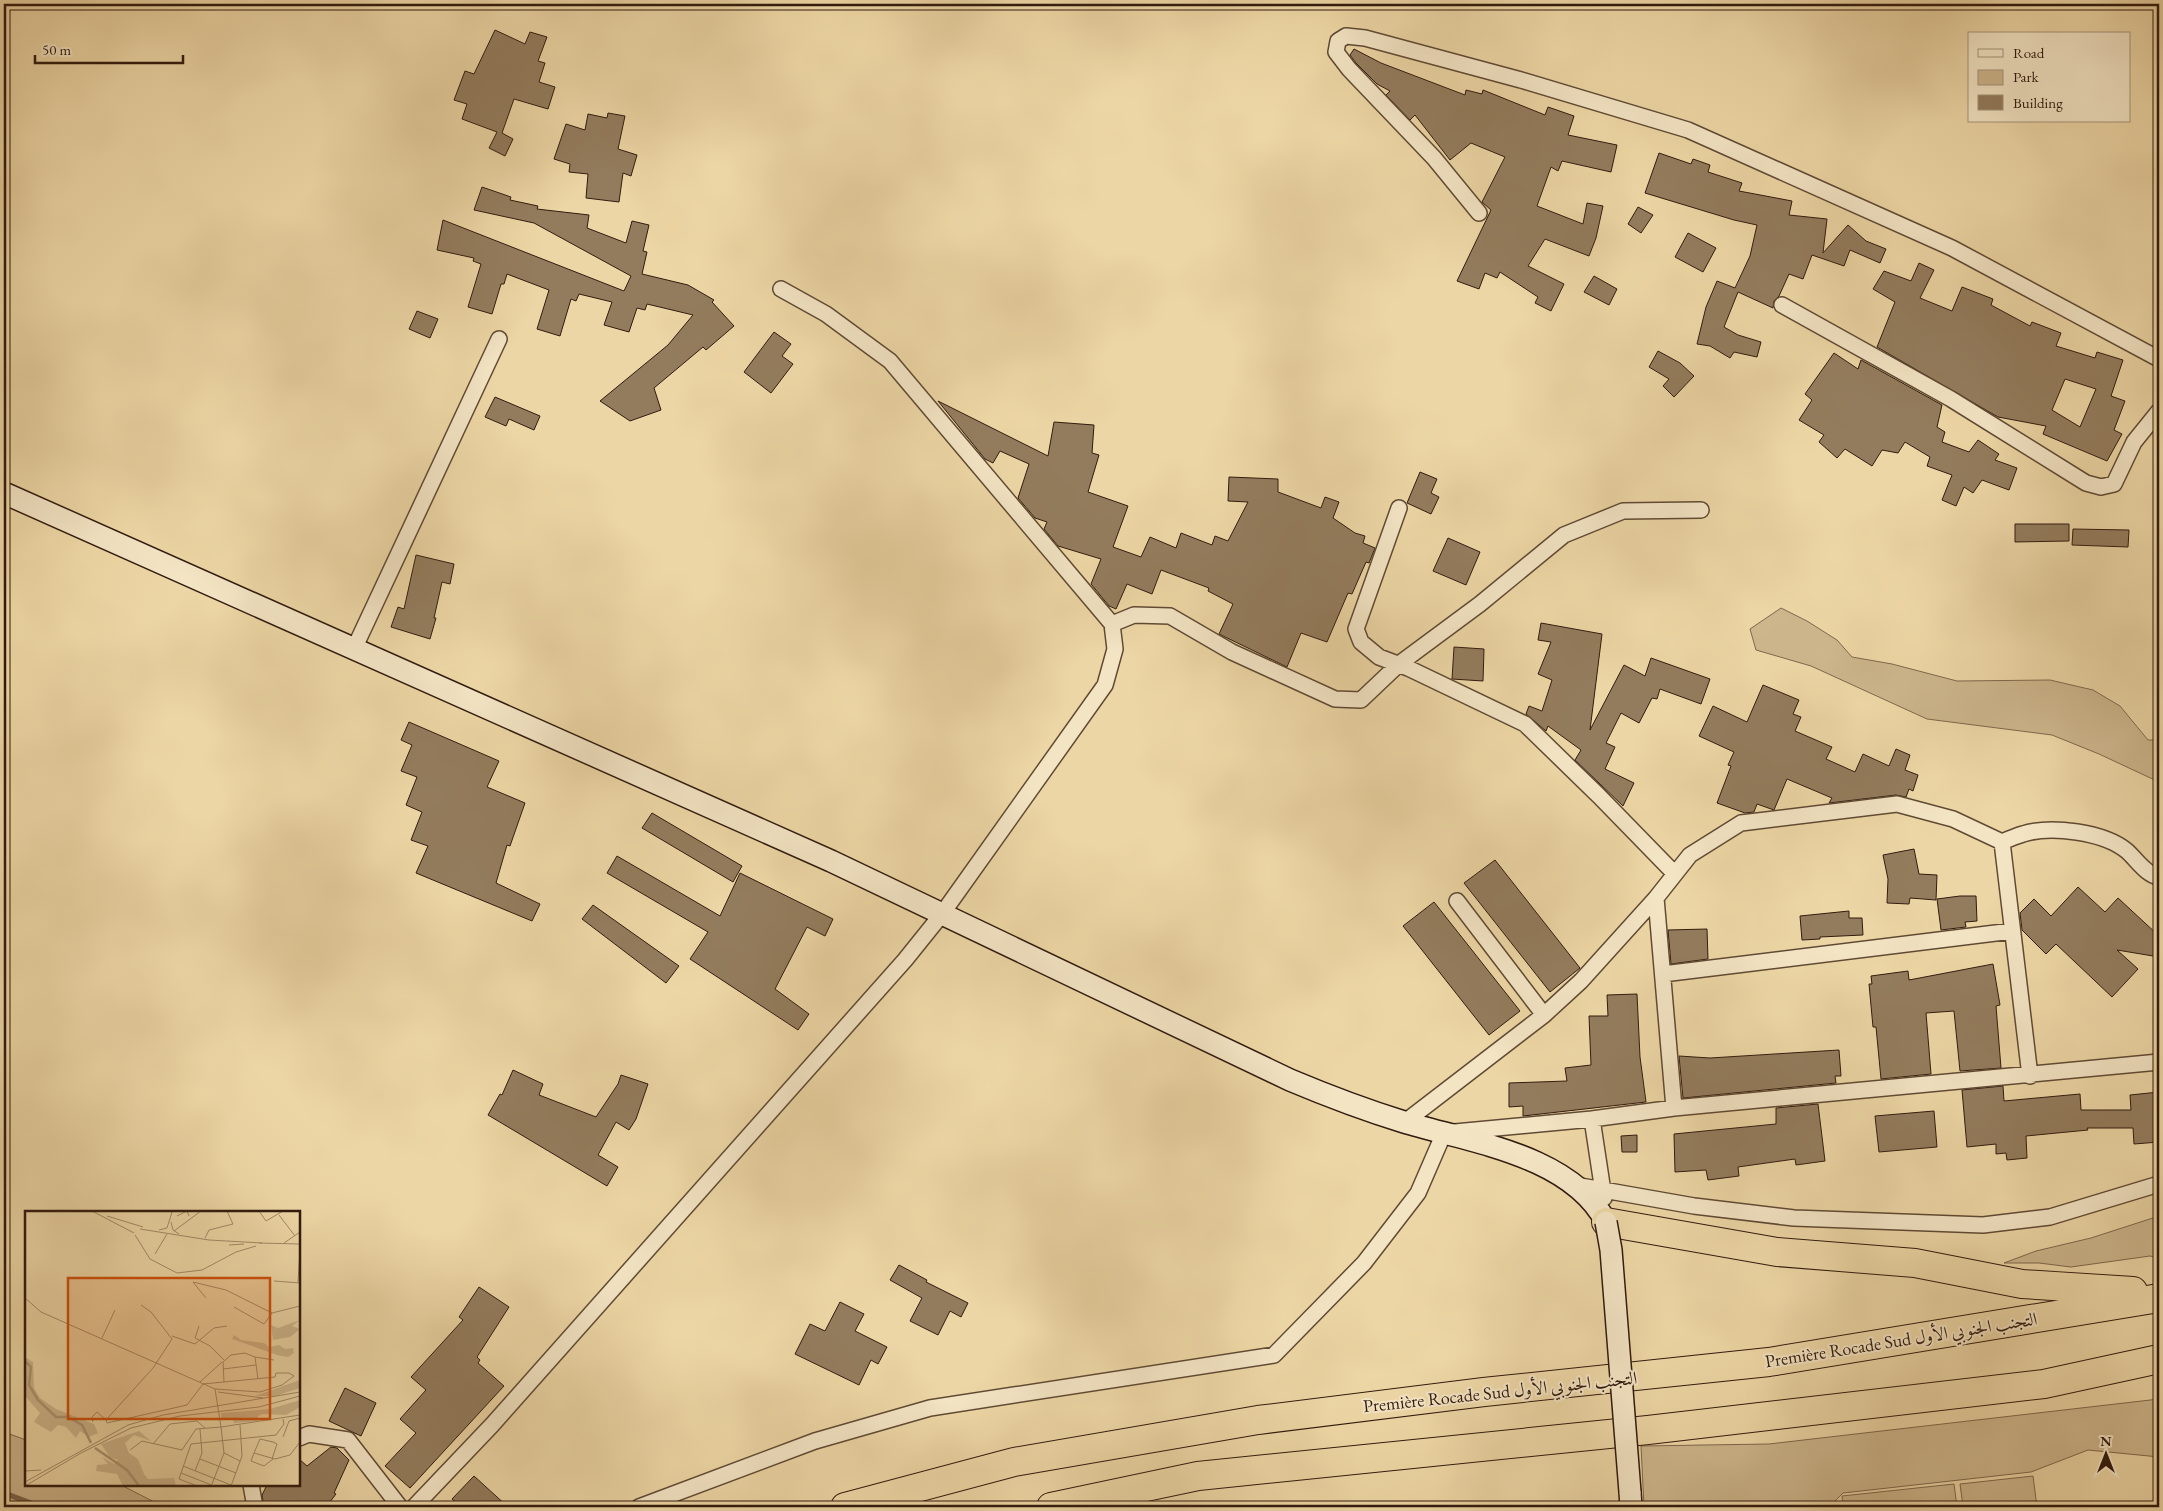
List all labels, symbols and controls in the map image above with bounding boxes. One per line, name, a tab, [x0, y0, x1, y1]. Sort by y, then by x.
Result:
scale bar	[35, 32, 182, 64]
legend	[1968, 32, 2130, 122]
text: 50 m	[42, 40, 71, 59]
text: Road	[2013, 43, 2045, 62]
text: Park	[2013, 67, 2040, 86]
text: Building	[2013, 93, 2063, 112]
inset map	[25, 1211, 300, 1486]
street label: Première Rocade Sud التجنب الجنوبي الأول	[1763, 1306, 2039, 1376]
street label: Première Rocade Sud التجنب الجنوبي الأول	[1362, 1365, 1639, 1421]
north arrow	[2080, 1428, 2130, 1478]
text: N	[2100, 1432, 2112, 1450]

